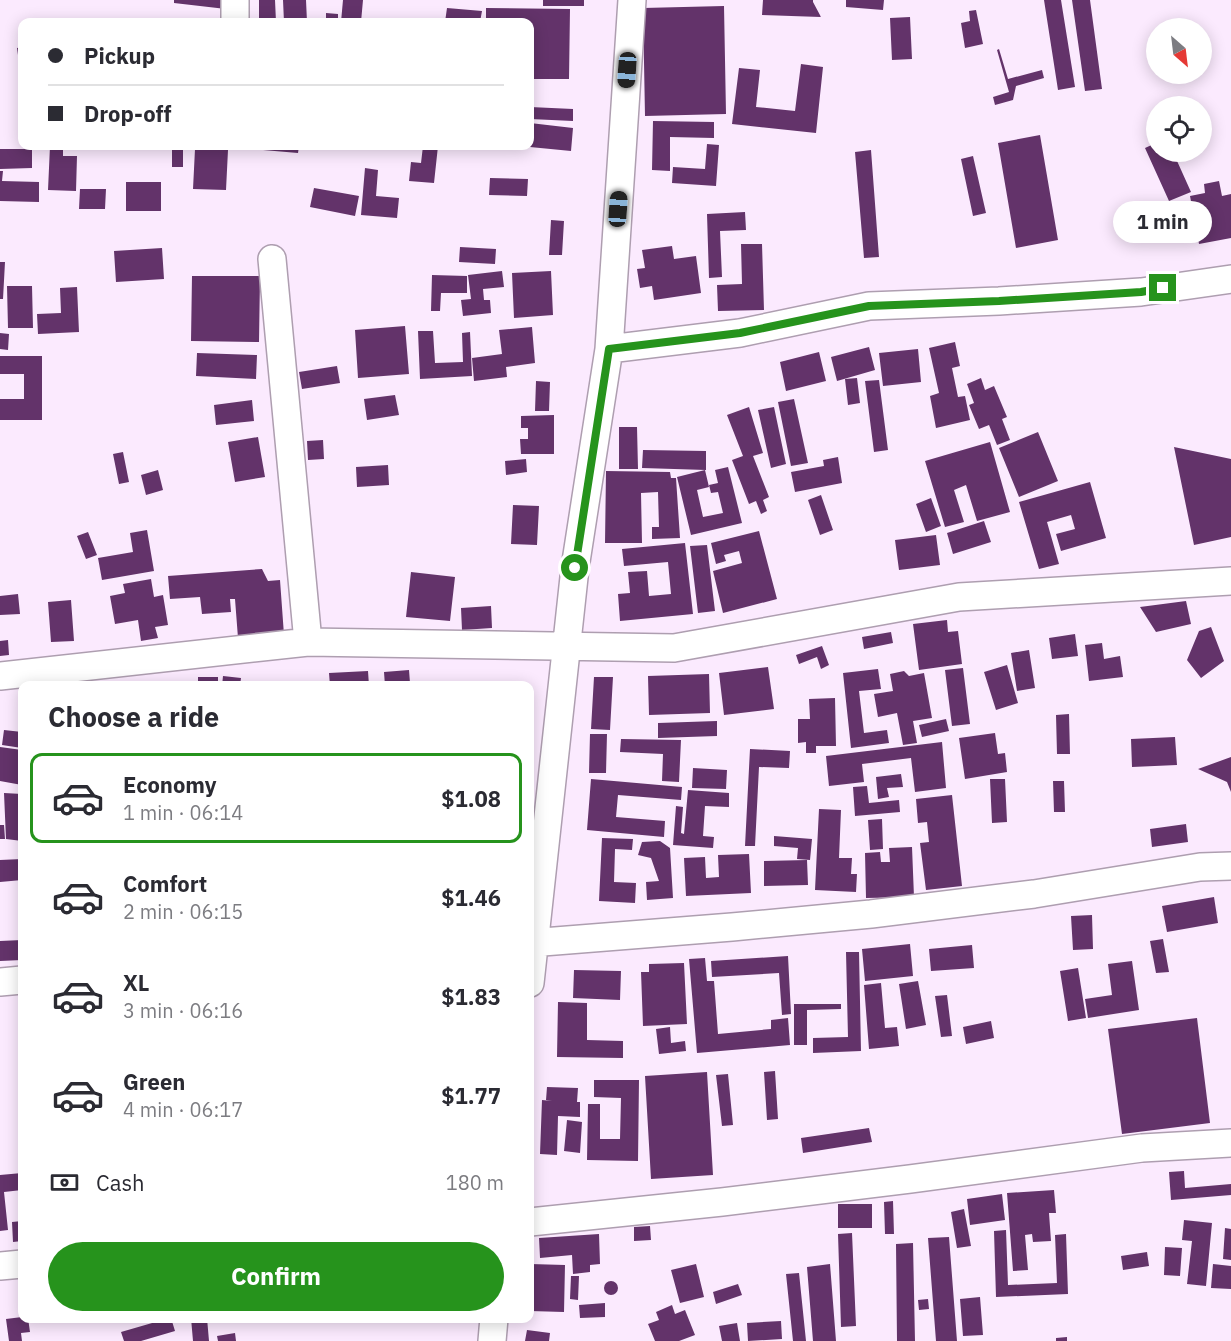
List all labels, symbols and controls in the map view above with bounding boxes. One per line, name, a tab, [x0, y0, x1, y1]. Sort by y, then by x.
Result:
north arrow	[1146, 18, 1212, 84]
map controls	[1146, 18, 1212, 162]
text: Pickup	[84, 41, 155, 70]
car	[617, 51, 637, 89]
button: locate	[1146, 96, 1212, 162]
text: Drop-off	[84, 99, 171, 128]
car	[608, 190, 628, 228]
callout: 1 min	[1114, 201, 1212, 243]
text: 1 min	[1136, 208, 1189, 235]
route end	[1149, 274, 1176, 301]
route start	[561, 554, 588, 581]
text: Choose a ride	[48, 699, 219, 734]
text: Economy	[123, 770, 217, 799]
icon: car	[51, 771, 105, 825]
text: $1.08	[441, 784, 501, 813]
text: 1 min · 06:14	[123, 799, 243, 826]
text: Comfort	[123, 869, 207, 898]
icon: car	[51, 870, 105, 924]
text: $1.46	[441, 883, 501, 912]
text: 2 min · 06:15	[123, 898, 243, 925]
text: XL	[123, 968, 149, 997]
icon: car	[51, 969, 105, 1023]
text: $1.83	[441, 982, 501, 1011]
text: 3 min · 06:16	[123, 997, 243, 1024]
text: Green	[123, 1067, 185, 1096]
icon: car	[51, 1068, 105, 1122]
text: $1.77	[441, 1081, 501, 1110]
text: 4 min · 06:17	[123, 1096, 243, 1123]
icon: cash	[48, 1166, 81, 1199]
text: Cash	[96, 1168, 145, 1197]
text: 180 m	[446, 1169, 504, 1196]
button: Confirm	[48, 1242, 504, 1311]

